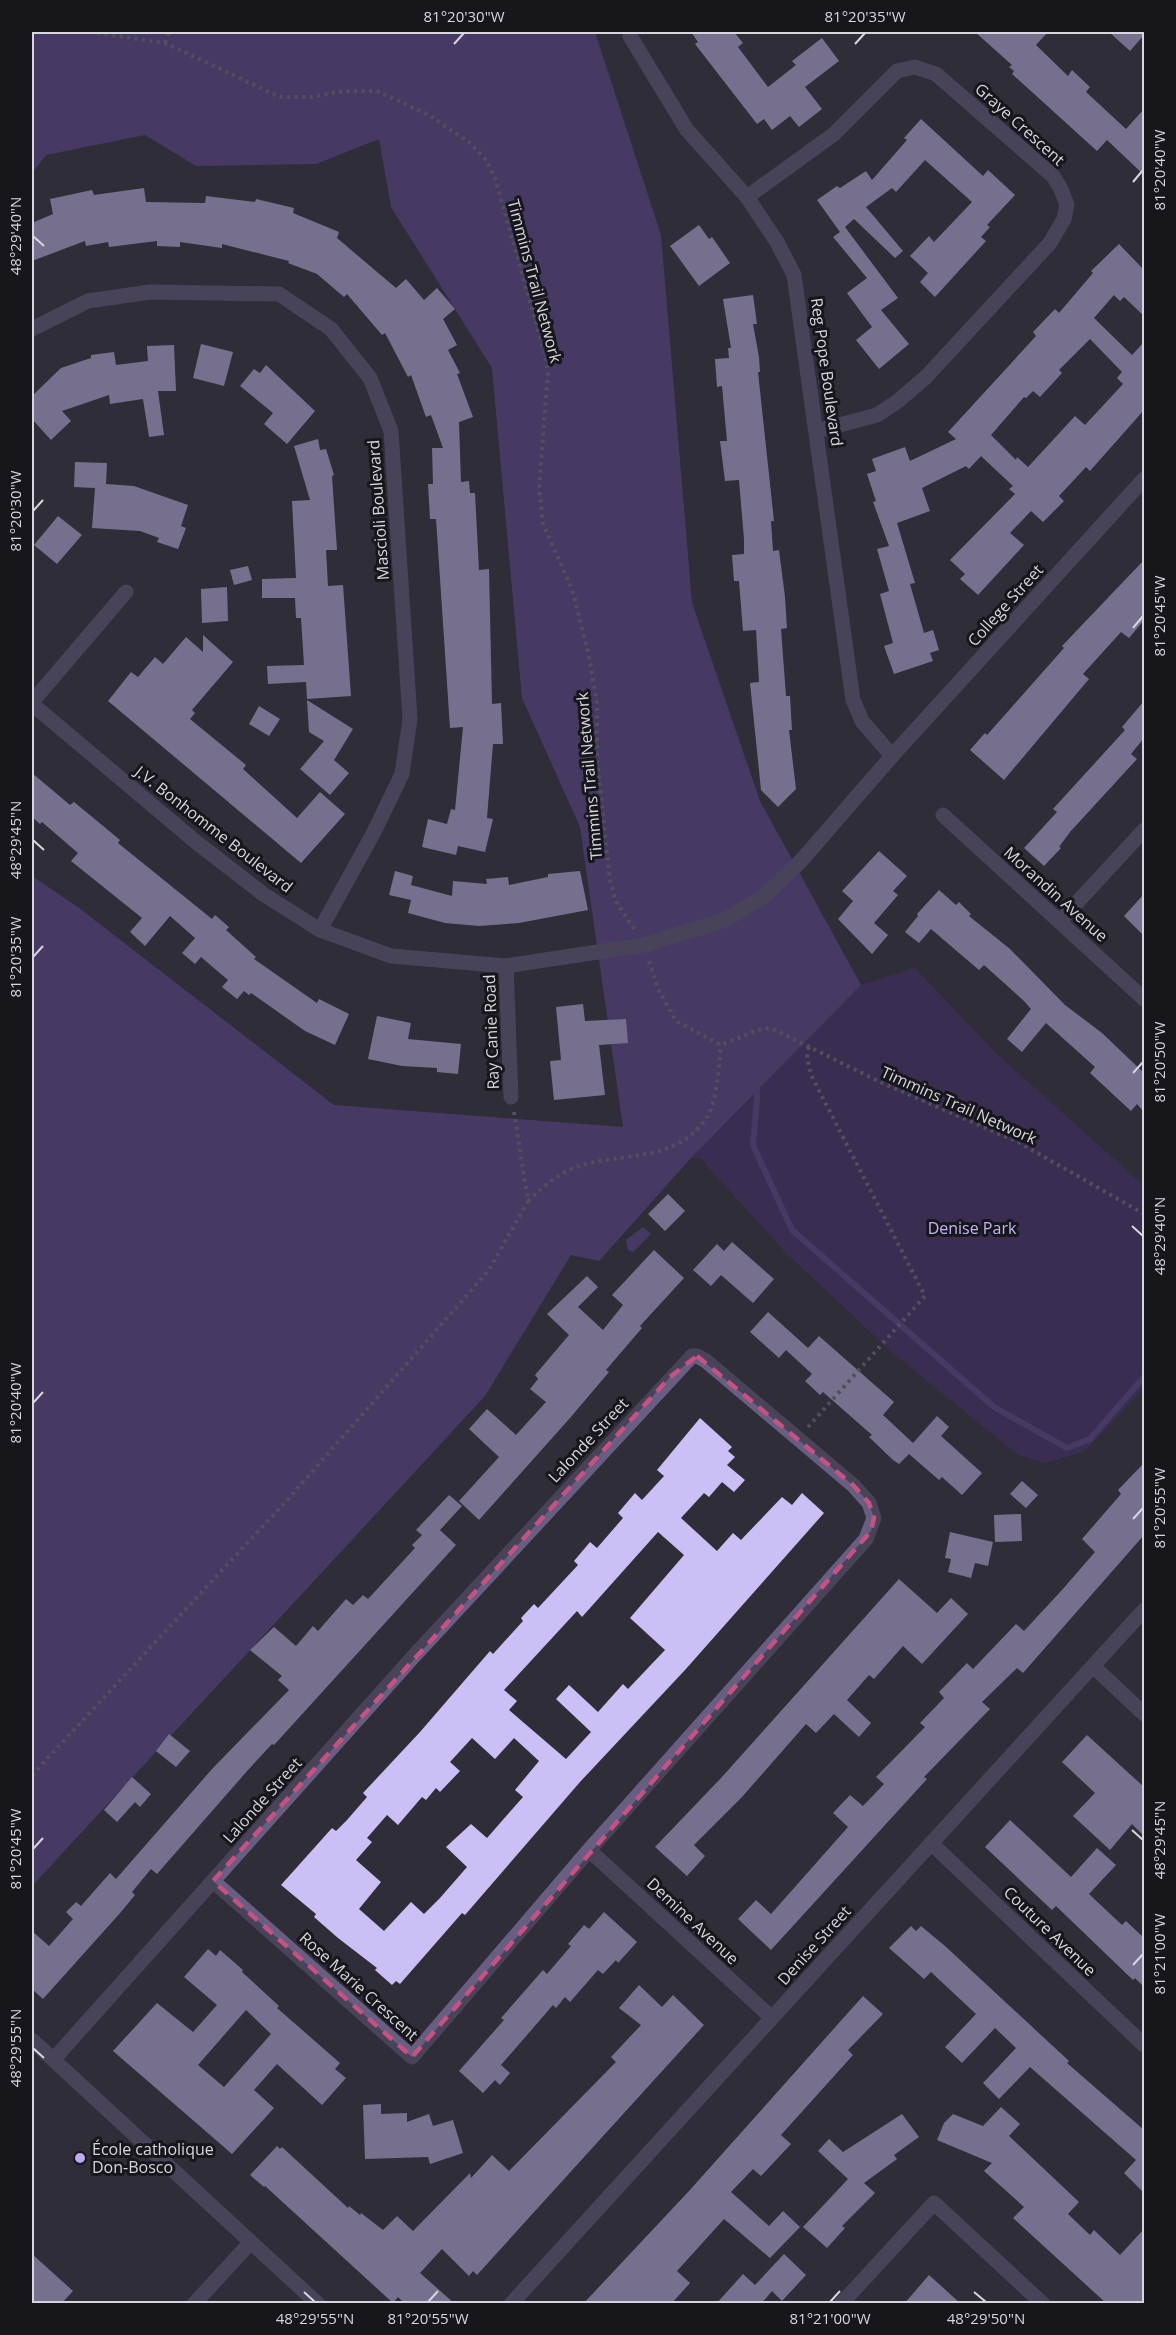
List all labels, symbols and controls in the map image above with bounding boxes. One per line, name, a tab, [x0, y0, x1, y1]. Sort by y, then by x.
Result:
text: 81°20'30"W	[424, 6, 505, 26]
text: 81°20'35"W	[825, 6, 906, 26]
street label: Graye Crescent	[970, 78, 1070, 170]
text: 81°20'40"W	[1149, 129, 1169, 211]
text: 48°29'40"N	[5, 197, 25, 275]
street label: Timmins Trail Network	[503, 197, 568, 366]
street label: Reg Pope Boulevard	[806, 296, 848, 448]
street label: Mascioli Boulevard	[362, 439, 394, 581]
text: 81°20'30"W	[5, 470, 25, 552]
street label: College Street	[962, 559, 1048, 651]
text: 81°20'45"W	[1149, 575, 1169, 657]
street label: Timmins Trail Network	[571, 691, 607, 861]
street label: J.V. Bonhomme Boulevard	[129, 759, 297, 898]
text: 48°29'45"N	[5, 801, 25, 879]
street label: Morandin Avenue	[999, 841, 1113, 947]
text: 81°20'35"W	[5, 916, 25, 998]
street label: Ray Canie Road	[478, 974, 504, 1090]
text: 81°20'50"W	[1149, 1021, 1169, 1103]
street label: Timmins Trail Network	[878, 1061, 1041, 1150]
text: 48°29'40"N	[1149, 1197, 1169, 1275]
park label: Denise Park	[928, 1217, 1017, 1239]
text: 81°20'40"W	[5, 1362, 25, 1444]
street label: Lalonde Street	[543, 1393, 633, 1487]
text: 81°20'55"W	[1149, 1467, 1169, 1549]
street label: Lalonde Street	[218, 1752, 307, 1848]
text: 48°29'45"N	[1149, 1801, 1169, 1879]
text: 81°20'45"W	[5, 1808, 25, 1890]
street label: Demine Avenue	[642, 1873, 744, 1969]
street label: Couture Avenue	[999, 1881, 1101, 1981]
street label: Denise Street	[772, 1900, 856, 1989]
text: 81°21'00"W	[1149, 1913, 1169, 1995]
street label: Rose Marie Crescent	[295, 1927, 423, 2045]
text: 48°29'55"N	[5, 2009, 25, 2087]
place label: École catholique Don-Bosco	[92, 2138, 214, 2178]
marker: École catholique Don-Bosco	[73, 2151, 87, 2165]
text: 48°29'55"N	[276, 2308, 354, 2328]
text: 81°20'55"W	[388, 2308, 469, 2328]
text: 81°21'00"W	[790, 2308, 871, 2328]
text: 48°29'50"N	[947, 2308, 1025, 2328]

